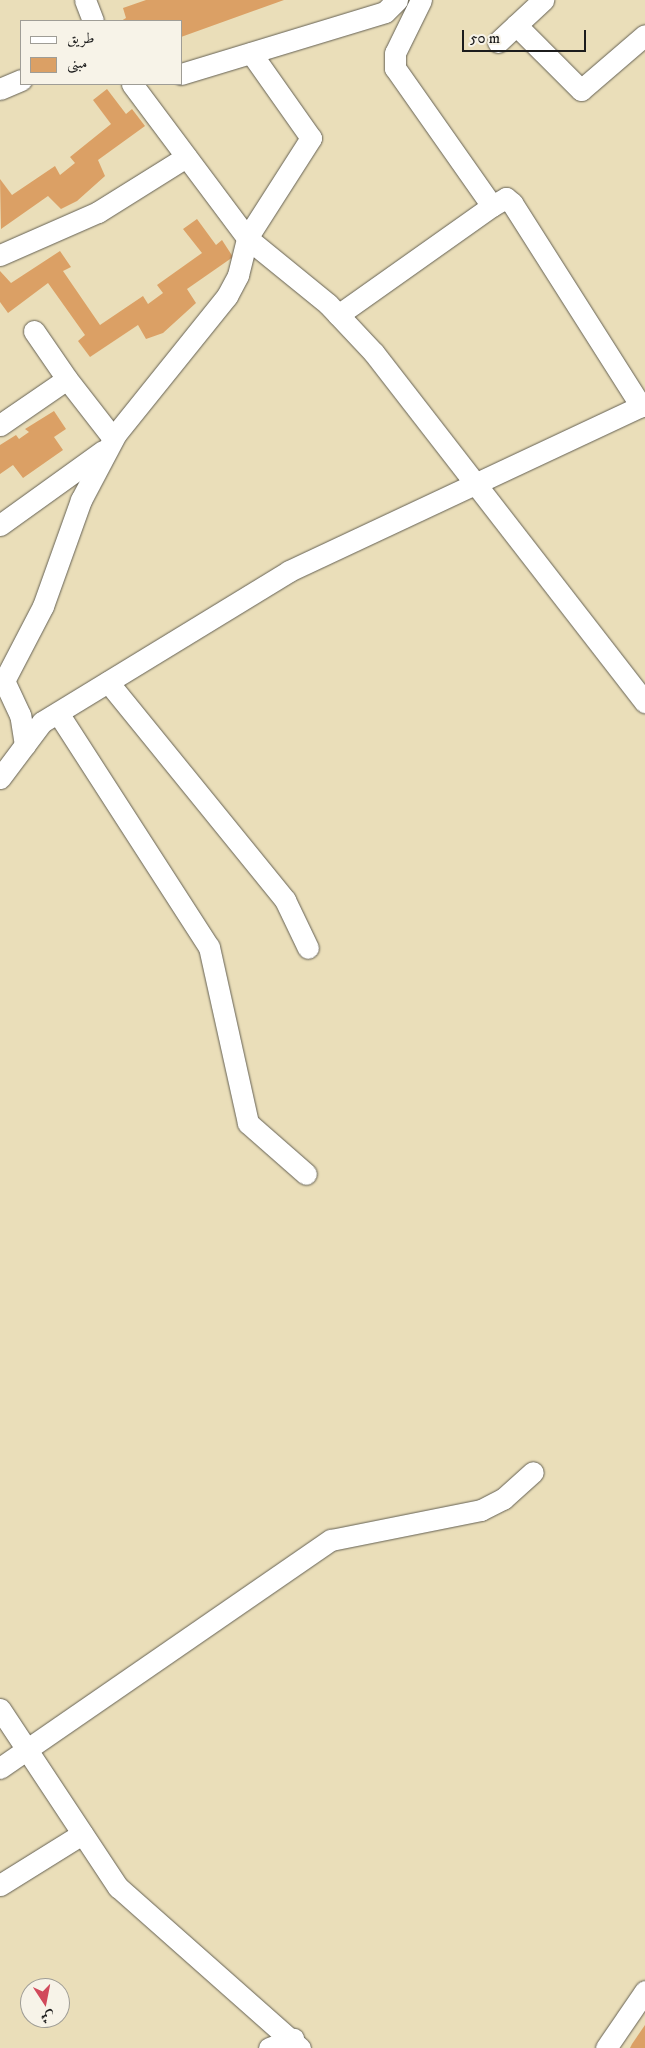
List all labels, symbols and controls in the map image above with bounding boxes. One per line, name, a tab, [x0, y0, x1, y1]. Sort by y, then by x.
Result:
legend	[20, 20, 182, 85]
scale bar	[465, 20, 589, 52]
text: طريق	[67, 29, 94, 48]
text: 50 m	[470, 29, 500, 48]
text: مبنى	[67, 54, 87, 73]
north arrow	[20, 1978, 70, 2028]
text: ش	[39, 2007, 56, 2027]

